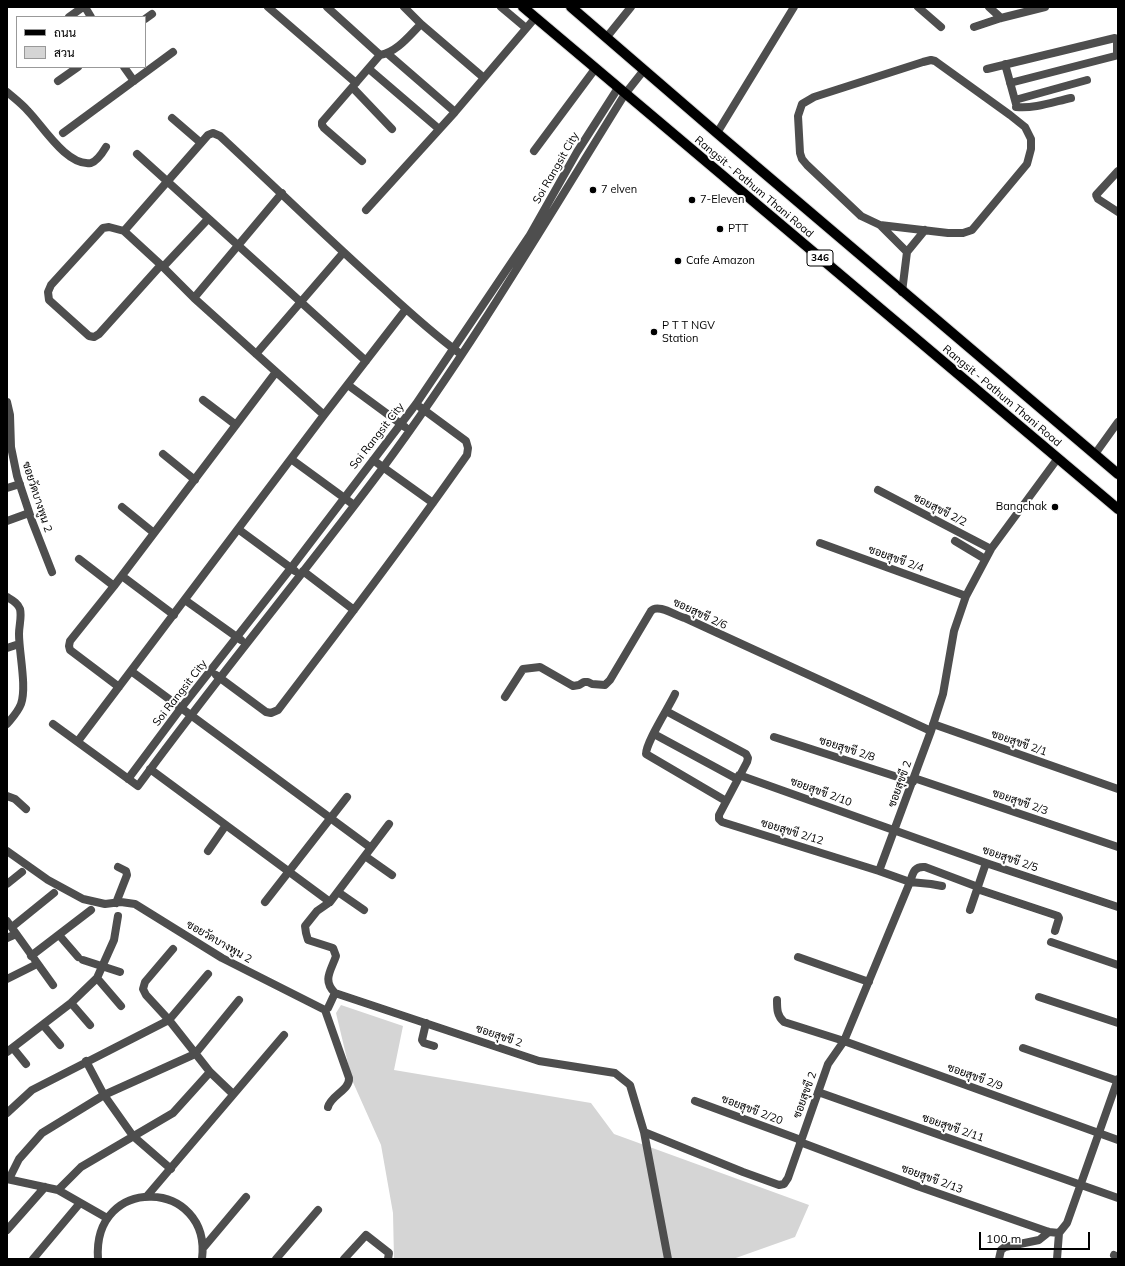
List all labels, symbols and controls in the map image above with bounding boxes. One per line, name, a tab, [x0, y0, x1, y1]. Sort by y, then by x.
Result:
legend	[16, 16, 146, 68]
text: ถนน	[54, 25, 76, 40]
text: สวน	[54, 45, 75, 60]
street label: Soi Rangsit City	[530, 130, 582, 206]
street label: Rangsit - Pathum Thani Road	[692, 133, 816, 241]
place label: 7 elven	[601, 183, 637, 197]
marker: 7 elven	[588, 185, 598, 195]
place label: 7-Eleven	[700, 193, 744, 207]
marker: 7-Eleven	[687, 195, 697, 205]
place label: PTT	[728, 222, 748, 236]
marker: PTT	[715, 224, 725, 234]
road number: 346	[807, 250, 833, 266]
place label: Cafe Amazon	[686, 254, 755, 268]
marker: Cafe Amazon	[673, 256, 683, 266]
place label: P T T NGV Station	[662, 319, 715, 345]
marker: P T T NGV Station	[649, 327, 659, 337]
street label: Rangsit - Pathum Thani Road	[940, 342, 1064, 450]
street label: Soi Rangsit City	[347, 400, 407, 472]
street label: ซอยวัดบางพูน 2	[19, 460, 55, 534]
street label: ซอยสุขขี 2/2	[911, 491, 969, 529]
place label: Bangchak	[996, 500, 1047, 514]
marker: Bangchak	[1050, 502, 1060, 512]
street label: ซอยสุขขี 2/4	[866, 543, 926, 575]
street label: ซอยสุขขี 2/6	[671, 596, 729, 632]
street label: Soi Rangsit City	[150, 657, 210, 729]
street label: ซอยสุขขี 2/1	[989, 727, 1049, 759]
street label: ซอยสุขขี 2/8	[817, 734, 877, 764]
street label: ซอยสุขขี 2	[886, 759, 914, 809]
street label: ซอยสุขขี 2/10	[788, 775, 854, 809]
street label: ซอยสุขขี 2/3	[990, 786, 1050, 818]
street label: ซอยสุขขี 2/12	[759, 816, 825, 848]
street label: ซอยสุขขี 2/5	[980, 843, 1040, 875]
street label: ซอยวัดบางพูน 2	[184, 918, 254, 966]
street label: ซอยสุขขี 2	[474, 1022, 524, 1050]
street label: ซอยสุขขี 2/9	[945, 1061, 1005, 1093]
street label: ซอยสุขขี 2	[791, 1070, 819, 1120]
street label: ซอยสุขขี 2/20	[719, 1092, 785, 1128]
street label: ซอยสุขขี 2/11	[920, 1111, 986, 1145]
street label: ซอยสุขขี 2/13	[899, 1162, 965, 1196]
scale bar	[981, 1224, 1092, 1250]
text: 100 m	[986, 1231, 1021, 1246]

